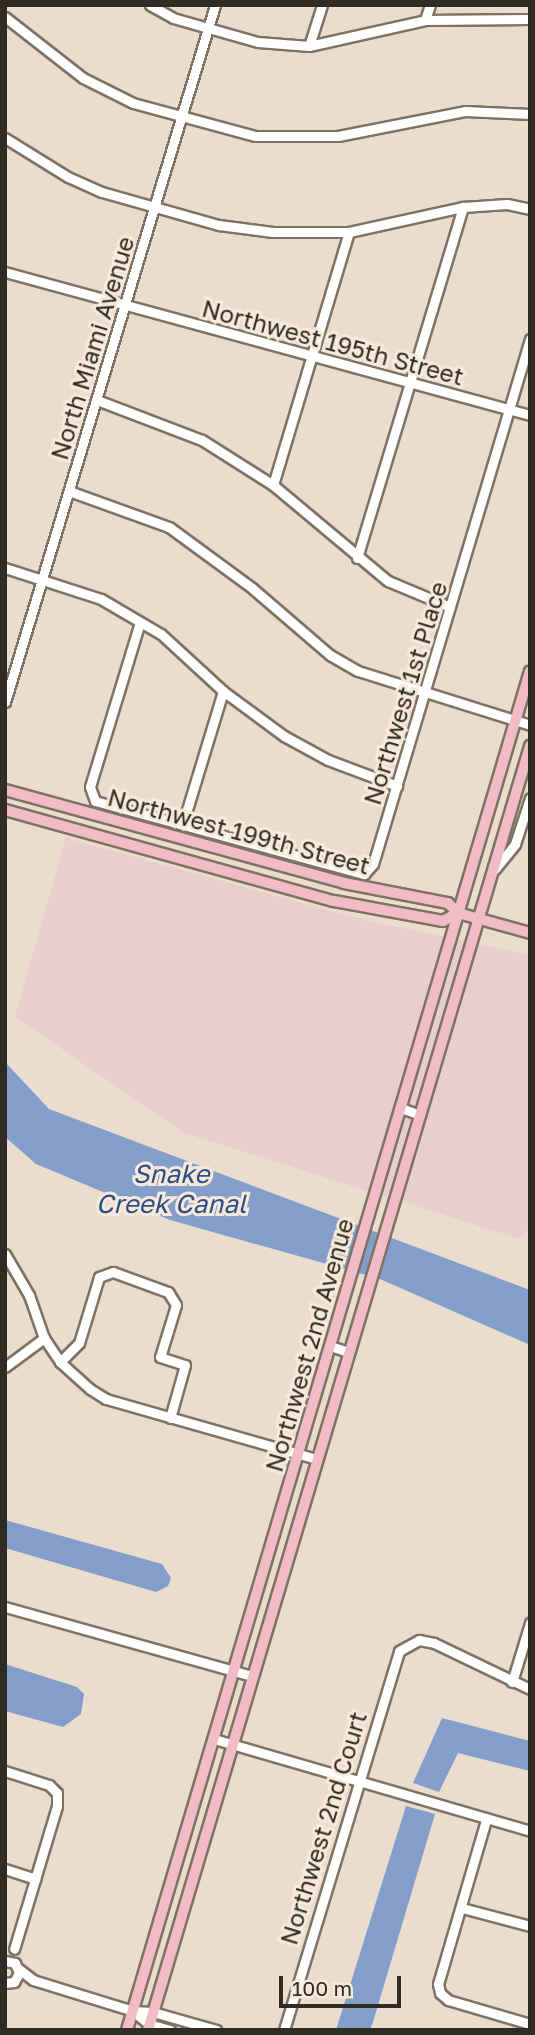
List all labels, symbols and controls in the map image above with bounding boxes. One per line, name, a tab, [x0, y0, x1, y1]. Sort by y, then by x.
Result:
street label: North Miami Avenue	[44, 233, 140, 463]
street label: Northwest 195th Street	[199, 293, 467, 391]
street label: Northwest 1st Place	[357, 578, 453, 808]
street label: Northwest 199th Street	[105, 782, 373, 880]
water label: Snake Creek Canal	[96, 1158, 246, 1220]
street label: Northwest 2nd Avenue	[259, 1215, 359, 1475]
street label: Northwest 2nd Court	[274, 1708, 372, 1948]
scale bar	[283, 1962, 406, 2006]
text: 100 m	[292, 1975, 352, 2001]

